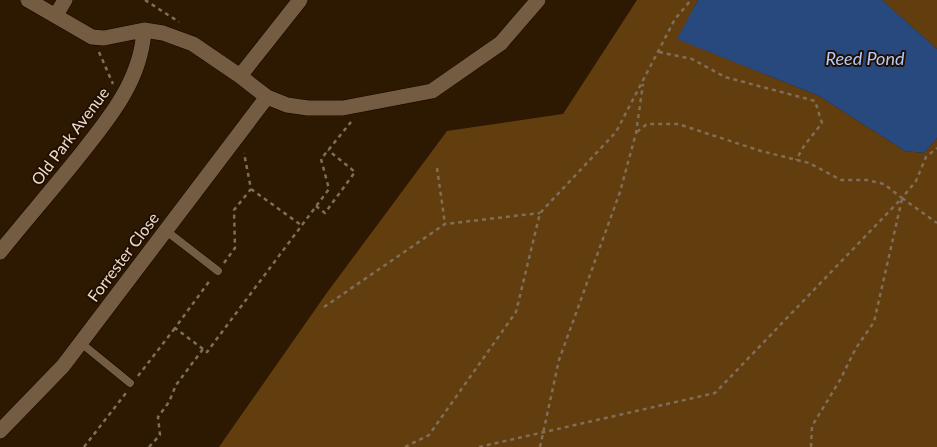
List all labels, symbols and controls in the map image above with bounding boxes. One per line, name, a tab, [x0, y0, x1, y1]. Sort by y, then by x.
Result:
water label: Reed Pond	[826, 47, 905, 69]
street label: Old Park Avenue	[27, 83, 112, 188]
street label: Forrester Close	[83, 208, 162, 305]

